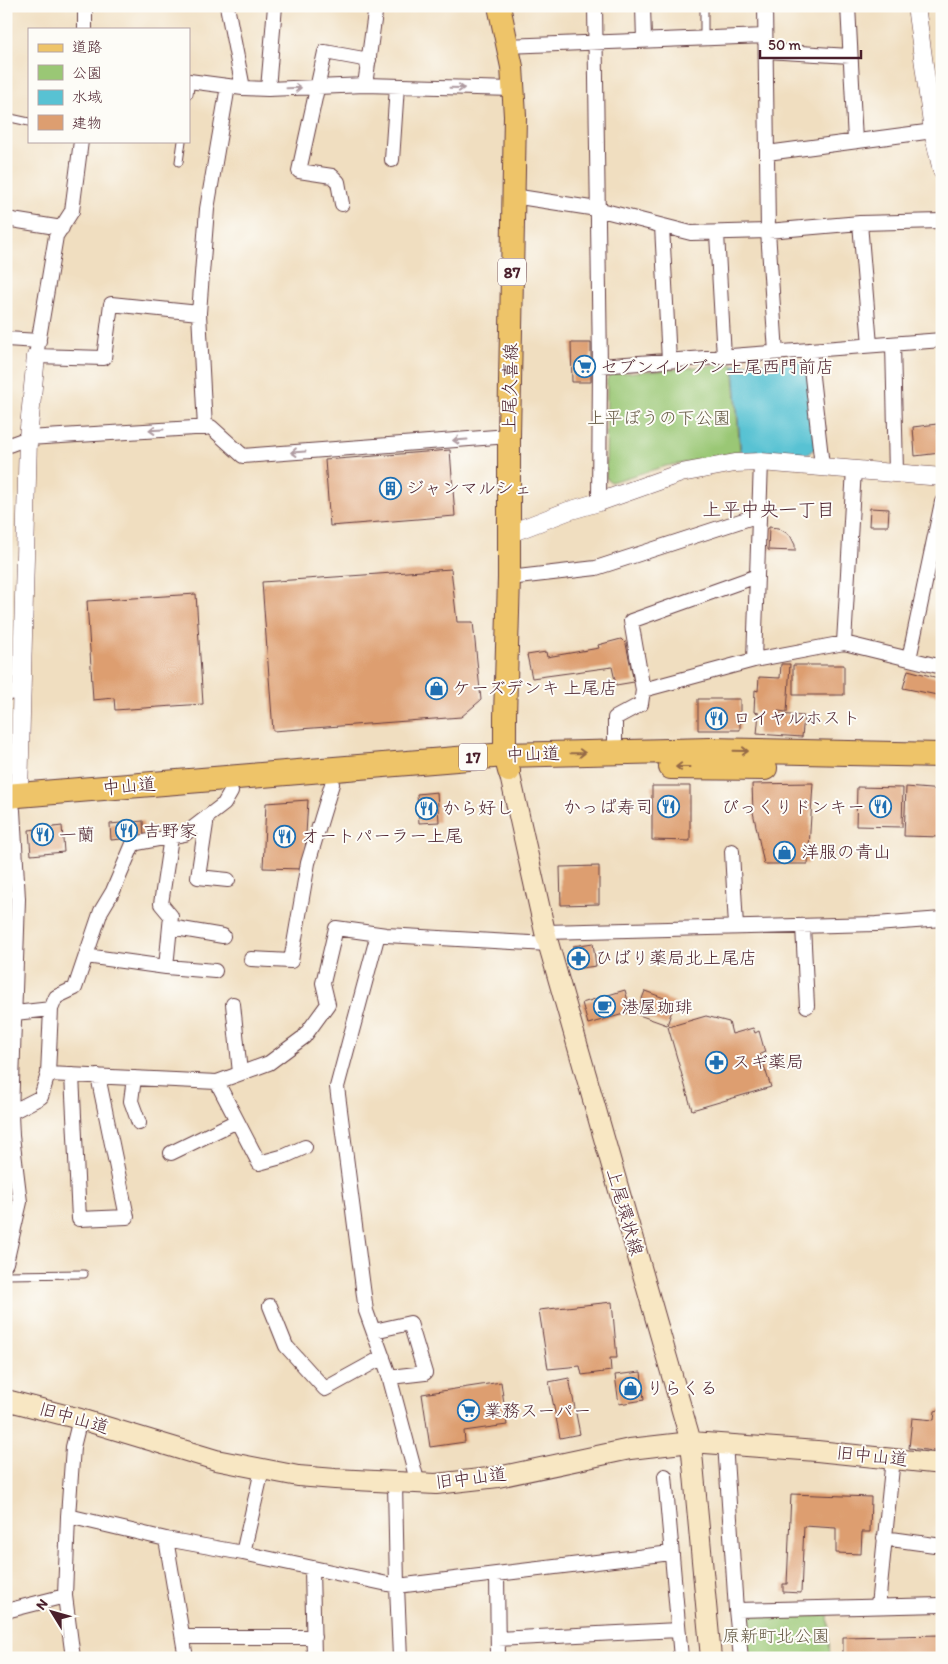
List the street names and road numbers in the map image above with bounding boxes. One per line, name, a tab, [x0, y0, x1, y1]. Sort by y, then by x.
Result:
road number: 87	[498, 258, 526, 286]
street label: 上尾久喜線	[498, 343, 522, 433]
street label: 中山道	[506, 742, 560, 766]
road number: 17	[459, 744, 487, 770]
street label: 中山道	[101, 773, 157, 799]
street label: 上尾環状線	[602, 1166, 648, 1258]
street label: 旧中山道	[36, 1398, 112, 1438]
street label: 旧中山道	[835, 1441, 909, 1471]
street label: 旧中山道	[434, 1463, 508, 1493]

